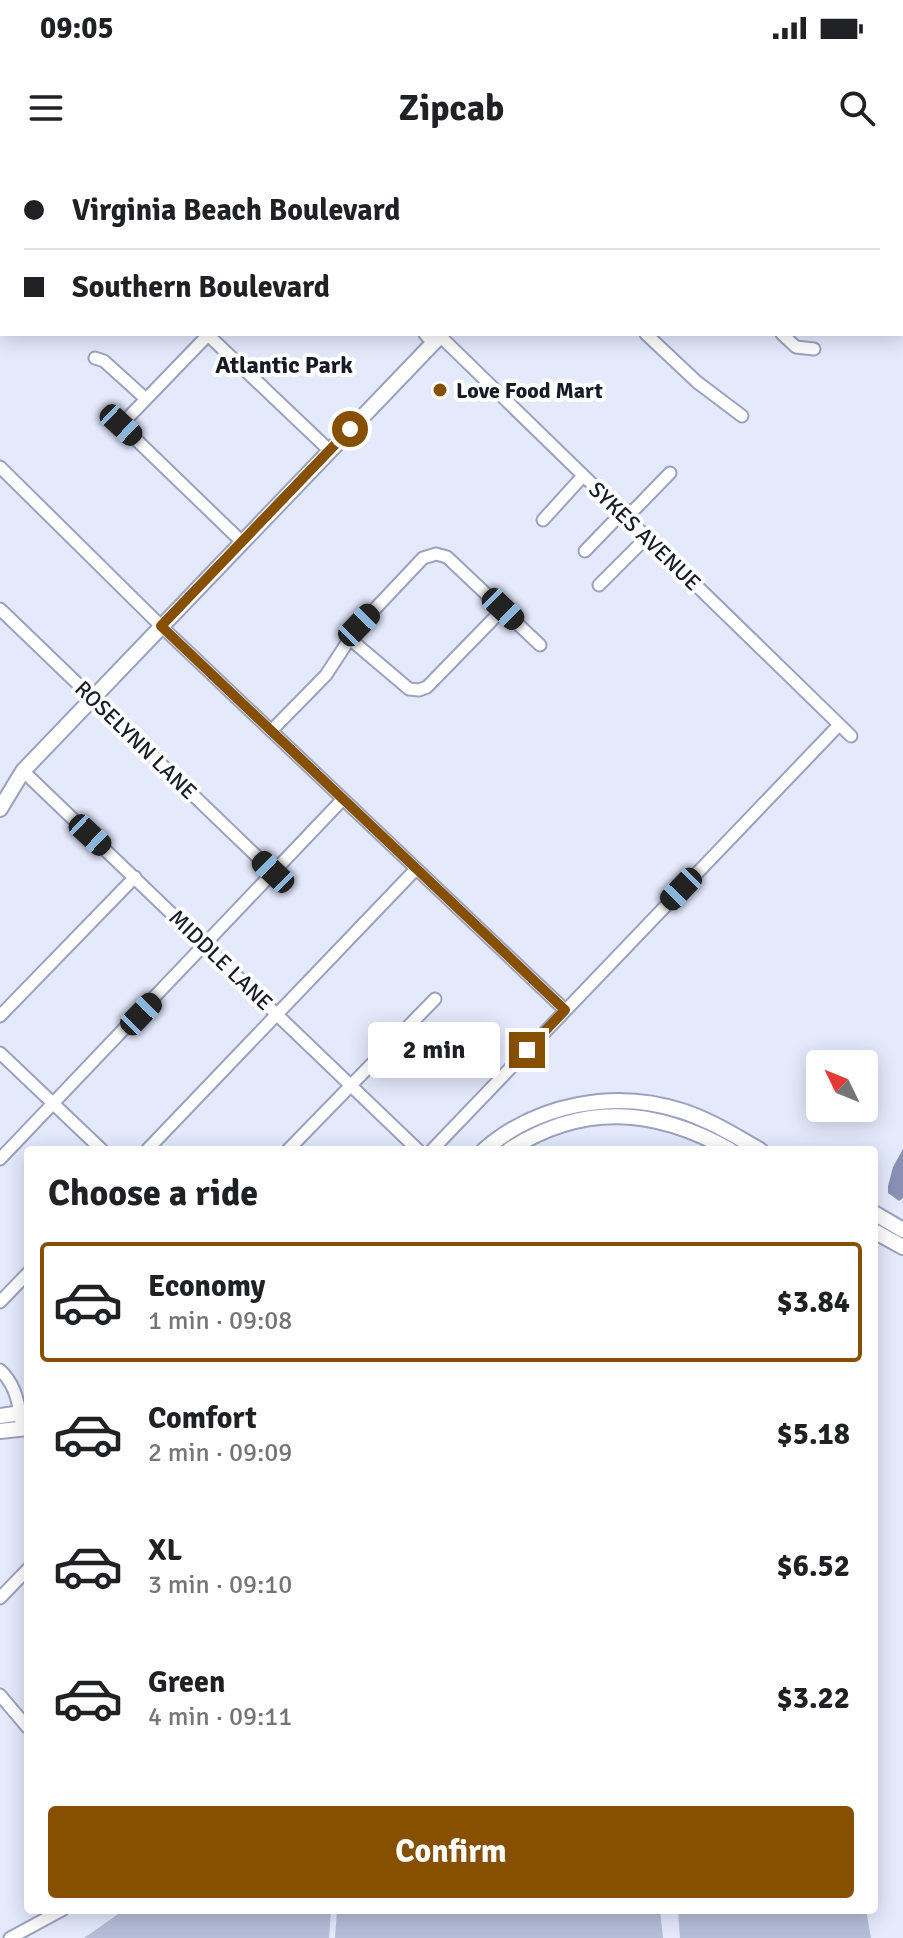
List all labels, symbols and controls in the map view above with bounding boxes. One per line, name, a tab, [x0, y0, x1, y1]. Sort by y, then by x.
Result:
text: 09:05	[40, 10, 114, 47]
icon: menu	[24, 86, 68, 130]
text: Zipcab	[399, 86, 504, 131]
icon: search	[835, 86, 879, 130]
text: Virginia Beach Boulevard	[72, 192, 400, 229]
text: Southern Boulevard	[72, 269, 330, 306]
district label: Atlantic Park	[215, 350, 353, 380]
place label: Love Food Mart	[456, 377, 603, 404]
marker: Love Food Mart	[431, 381, 449, 399]
car	[95, 400, 147, 450]
route start	[332, 411, 368, 447]
street label: SYKES AVENUE	[583, 476, 707, 596]
car	[477, 584, 529, 634]
car	[334, 599, 384, 651]
street label: ROSELYNN LANE	[69, 675, 203, 805]
car	[64, 810, 116, 860]
car	[247, 847, 299, 897]
car	[656, 863, 706, 915]
street label: MIDDLE LANE	[164, 904, 278, 1016]
car	[116, 988, 166, 1040]
callout: 2 min	[367, 1022, 499, 1078]
route end	[509, 1032, 545, 1068]
text: 2 min	[403, 1034, 465, 1066]
north arrow	[806, 1050, 878, 1122]
map controls	[806, 1050, 878, 1122]
text: Choose a ride	[48, 1171, 258, 1216]
icon: car	[52, 1266, 124, 1338]
text: Economy	[148, 1268, 265, 1305]
text: $3.84	[777, 1284, 850, 1321]
text: 1 min · 09:08	[148, 1305, 292, 1337]
icon: car	[52, 1398, 124, 1470]
text: Comfort	[148, 1400, 257, 1437]
text: $5.18	[777, 1416, 850, 1453]
text: 2 min · 09:09	[148, 1437, 292, 1469]
icon: car	[52, 1530, 124, 1602]
text: XL	[148, 1532, 182, 1569]
text: $6.52	[777, 1548, 850, 1585]
text: 3 min · 09:10	[148, 1569, 292, 1601]
icon: car	[52, 1662, 124, 1734]
text: Green	[148, 1664, 225, 1701]
text: $3.22	[777, 1680, 850, 1717]
text: 4 min · 09:11	[148, 1701, 292, 1733]
button: Confirm	[48, 1806, 854, 1898]

